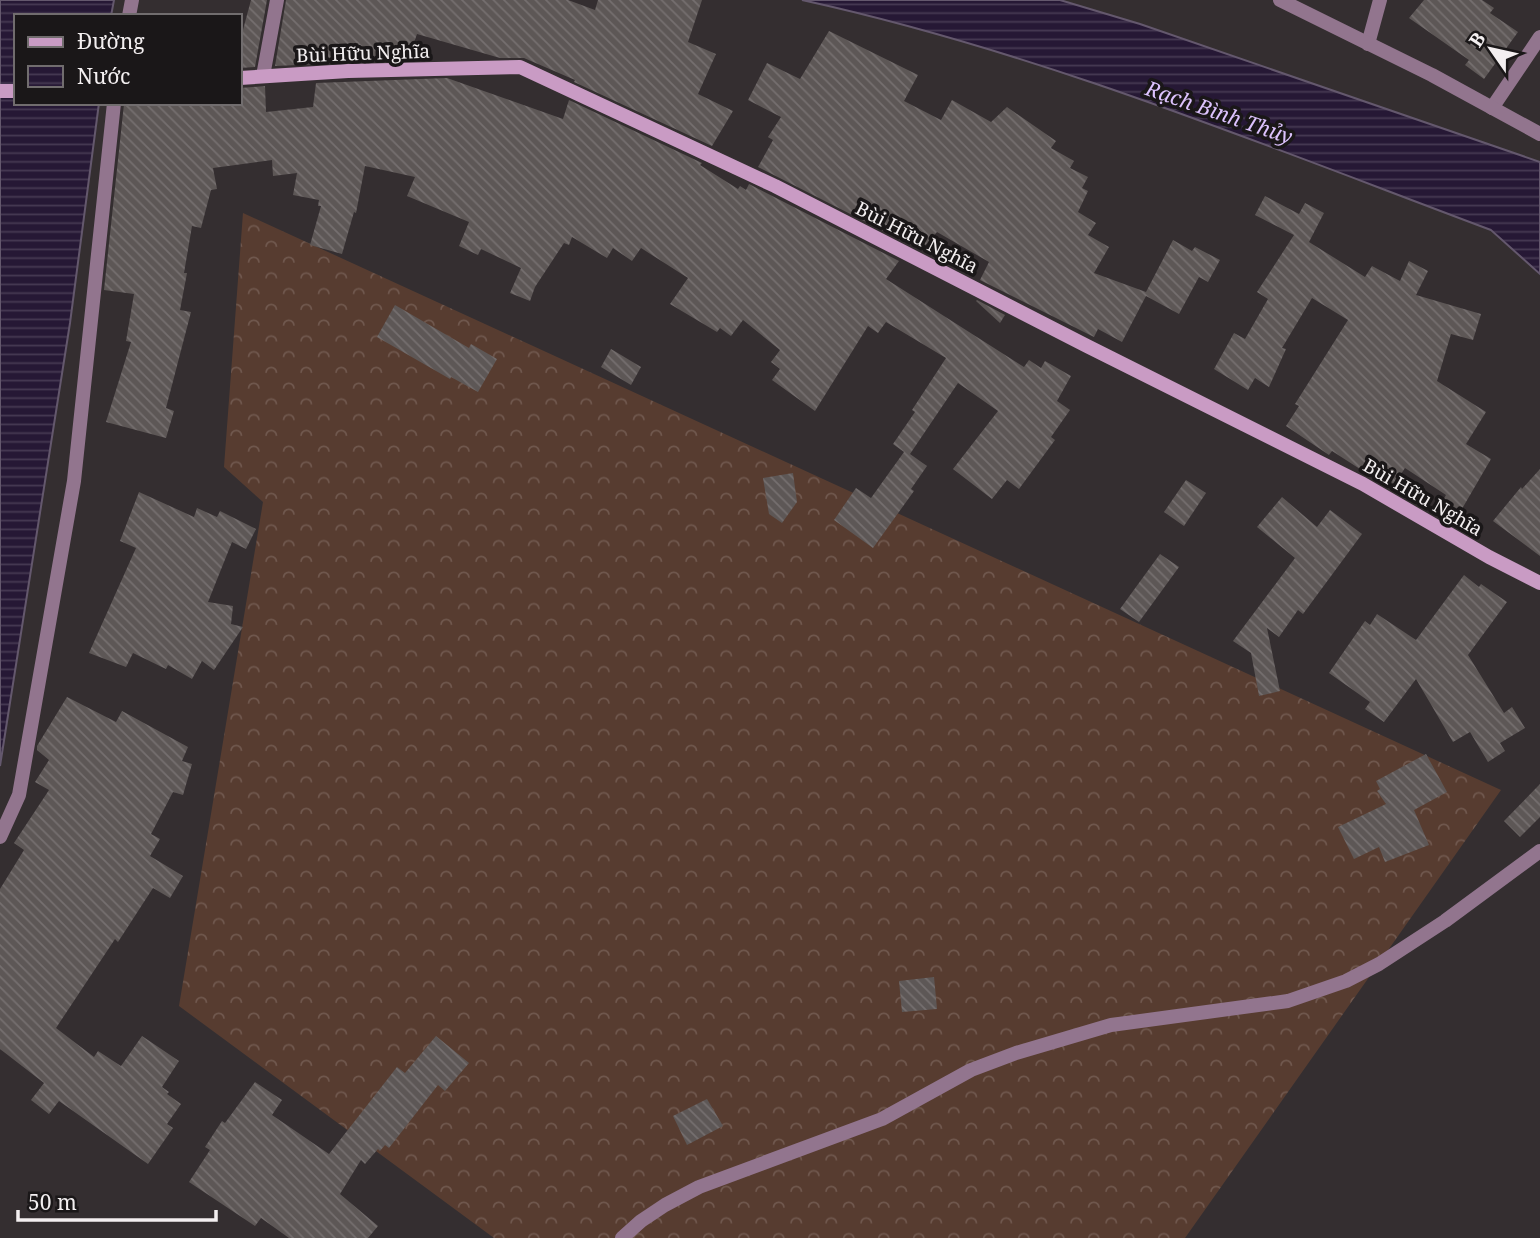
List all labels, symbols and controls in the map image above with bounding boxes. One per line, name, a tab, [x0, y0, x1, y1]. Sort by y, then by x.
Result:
legend	[14, 14, 242, 105]
north arrow	[1456, 14, 1526, 84]
text: Đường	[77, 27, 145, 55]
text: B	[1463, 27, 1491, 52]
street label: Bùi Hữu Nghĩa	[296, 38, 430, 68]
text: Nước	[77, 62, 130, 90]
water label: Rạch Bình Thủy	[1141, 73, 1297, 150]
street label: Bùi Hữu Nghĩa	[851, 195, 983, 279]
street label: Bùi Hữu Nghĩa	[1358, 452, 1488, 542]
scale bar	[18, 1178, 215, 1222]
text: 50 m	[28, 1188, 77, 1216]

